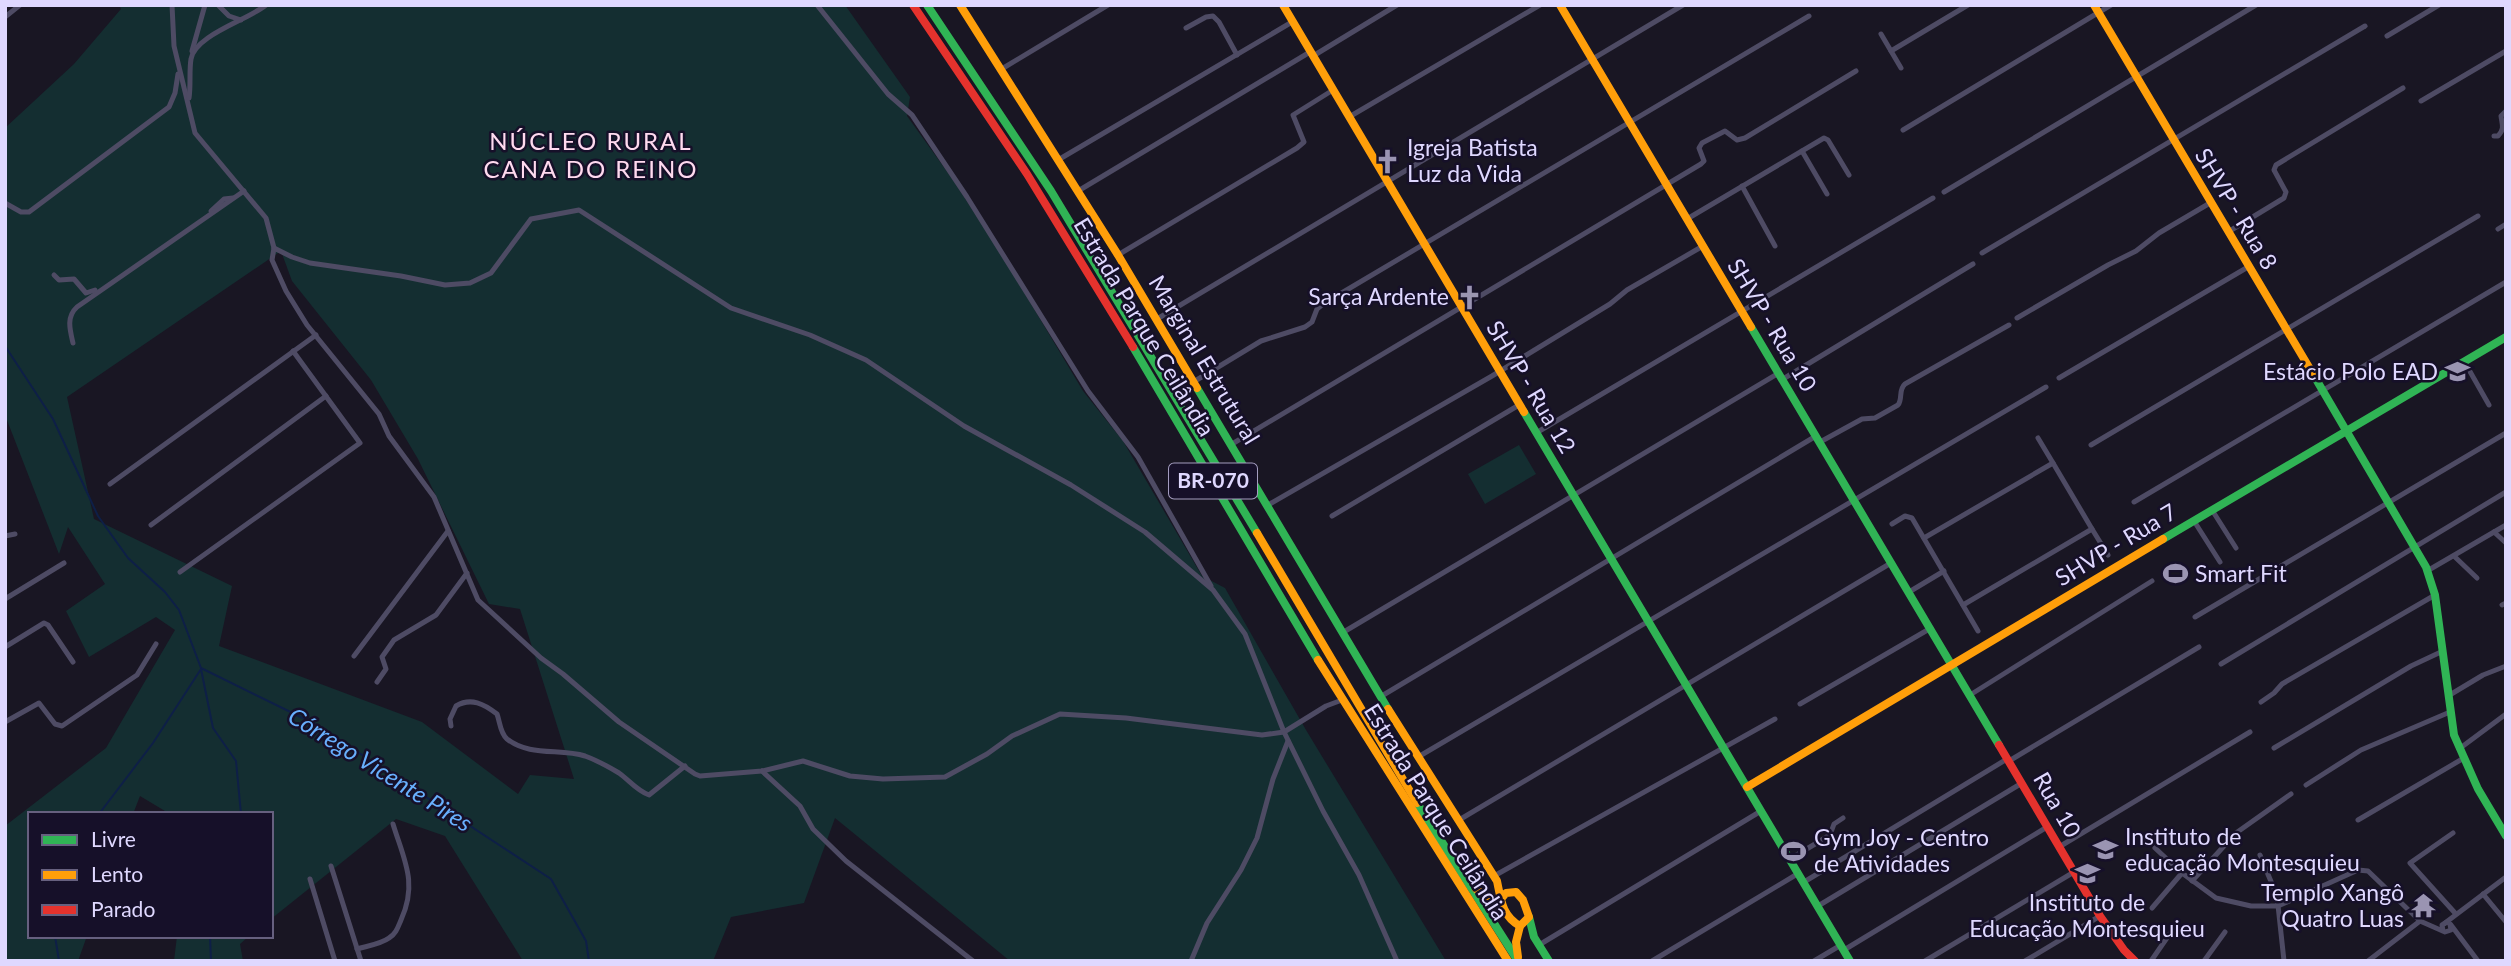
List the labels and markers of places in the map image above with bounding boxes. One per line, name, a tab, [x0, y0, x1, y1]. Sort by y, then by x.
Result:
place label: Igreja Batista Luz da Vida	[1407, 133, 1538, 187]
church icon: Igreja Batista Luz da Vida	[1373, 147, 1401, 175]
place label: Sarça Ardente	[1308, 282, 1449, 310]
church icon: Sarça Ardente	[1455, 283, 1483, 311]
place label: Estácio Polo EAD	[2263, 357, 2438, 385]
school or university icon: Estácio Polo EAD	[2444, 358, 2472, 386]
place label: Smart Fit	[2195, 559, 2288, 587]
sports icon: Smart Fit	[2161, 560, 2189, 588]
place label: Instituto de educação Montesquieu	[2125, 822, 2360, 876]
place label: Gym Joy - Centro de Atividades	[1814, 823, 1989, 877]
school or university icon: Instituto de educação Montesquieu	[2091, 836, 2119, 864]
sports icon: Gym Joy - Centro de Atividades	[1780, 837, 1808, 865]
school or university icon: Instituto de Educação Montesquieu	[2073, 859, 2101, 887]
place label: Templo Xangô Quatro Luas	[2261, 878, 2404, 932]
place label: Instituto de Educação Montesquieu	[1969, 888, 2205, 942]
temple icon: Templo Xangô Quatro Luas	[2410, 892, 2438, 920]

